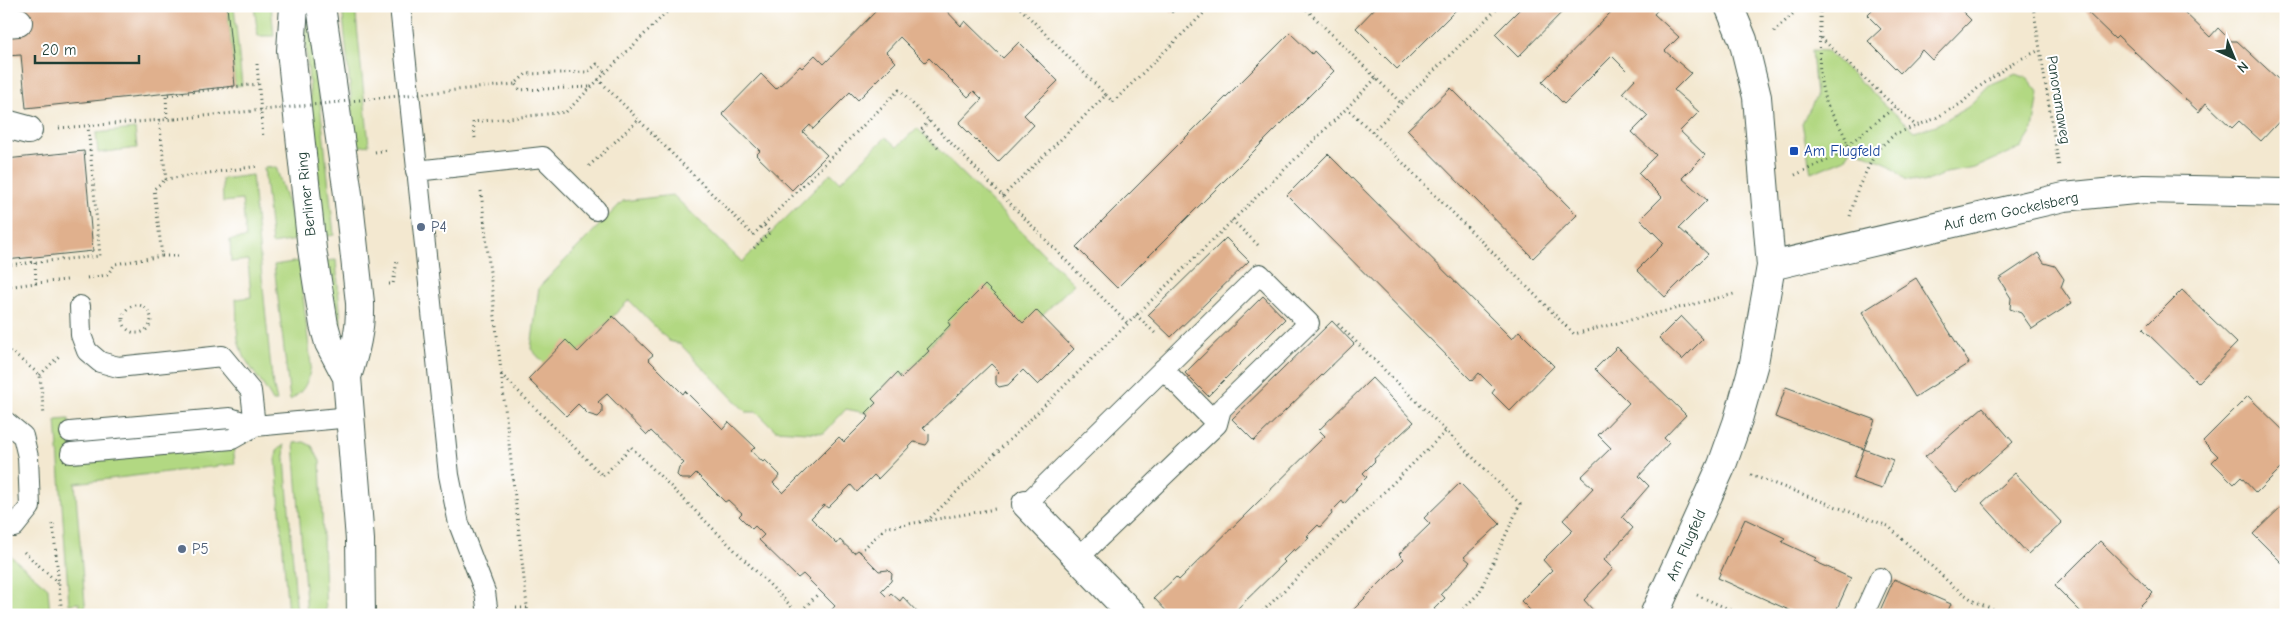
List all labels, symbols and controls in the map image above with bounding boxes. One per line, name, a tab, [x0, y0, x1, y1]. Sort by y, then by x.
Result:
scale bar	[35, 32, 139, 64]
north arrow	[2210, 32, 2260, 82]
text: 20 m	[42, 41, 76, 59]
street label: Panoramaweg	[2043, 54, 2075, 146]
text: N	[2233, 58, 2252, 76]
place label: Am Flugfeld	[1804, 142, 1880, 160]
marker: Am Flugfeld	[1788, 145, 1800, 157]
street label: Berliner Ring	[293, 151, 319, 237]
street label: Auf dem Gockelsberg	[1942, 188, 2080, 234]
place label: P4	[431, 218, 447, 236]
marker: P4	[415, 221, 427, 233]
street label: Am Flugfeld	[1662, 506, 1710, 584]
place label: P5	[192, 540, 209, 558]
marker: P5	[176, 543, 188, 555]

